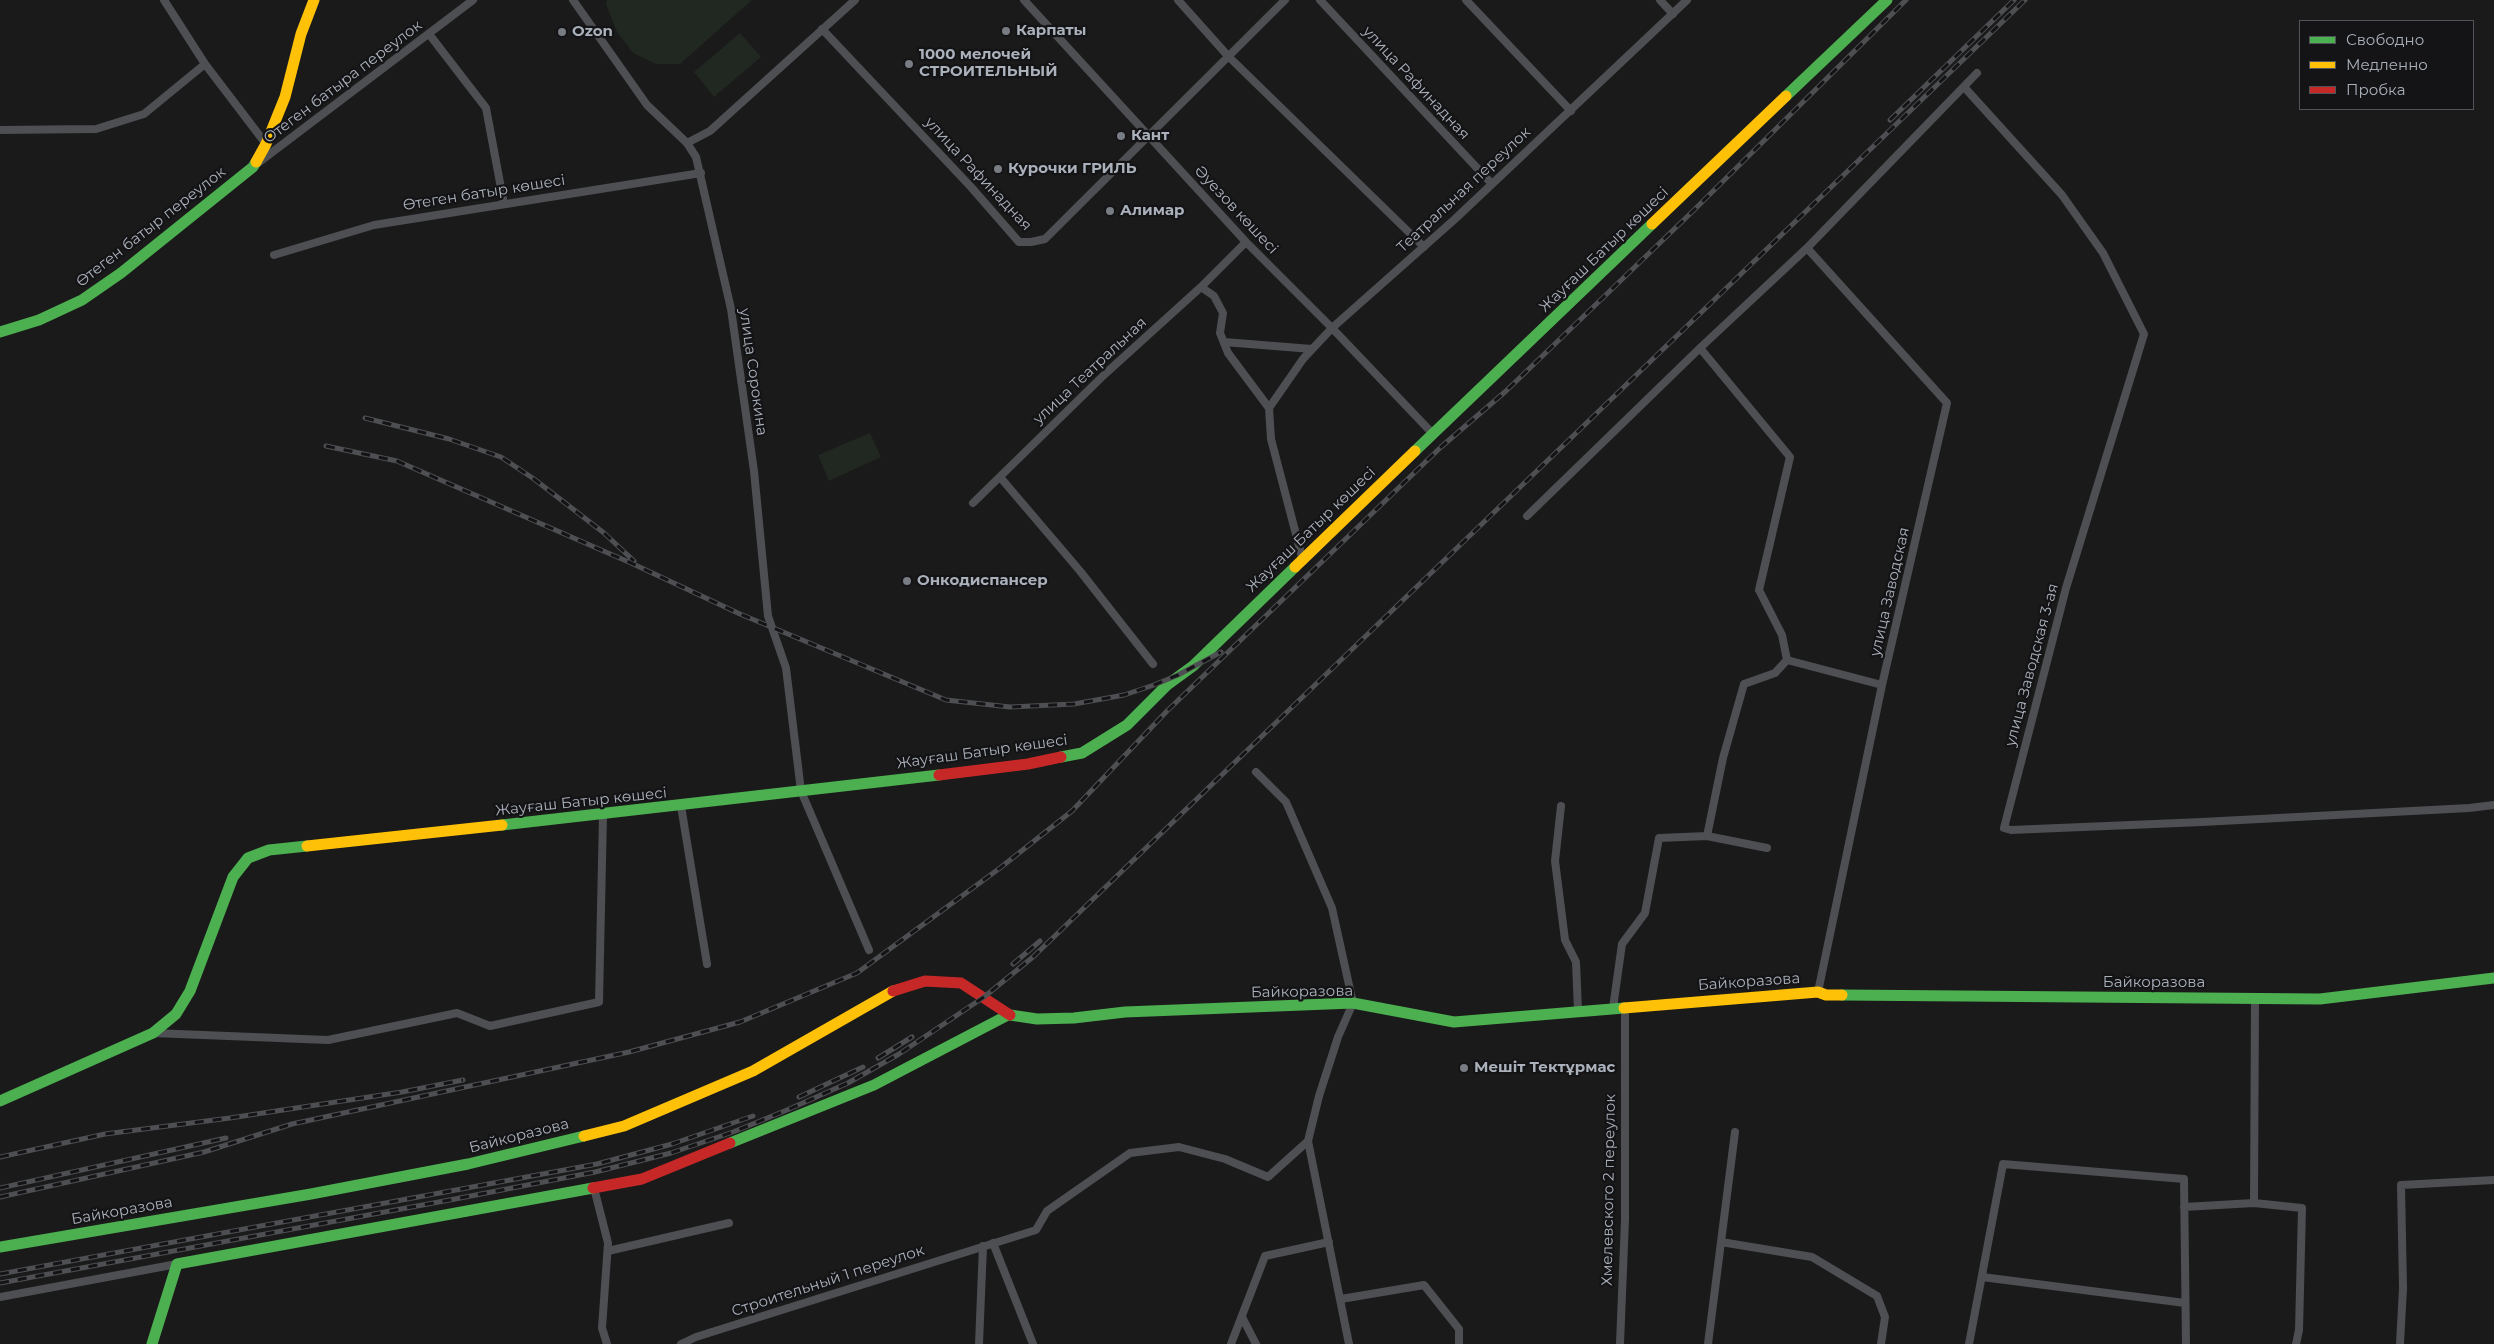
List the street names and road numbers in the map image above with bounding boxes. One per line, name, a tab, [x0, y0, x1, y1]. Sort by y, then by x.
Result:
street label: Отеген батыра переулок	[260, 17, 426, 147]
street label: улица Рафинадная	[1359, 23, 1473, 143]
street label: улица Рафинадная	[921, 114, 1035, 234]
street label: Театральная переулок	[1393, 123, 1535, 257]
street label: Әуезов көшесі	[1191, 162, 1281, 258]
street label: Өтеген батыр переулок	[73, 163, 229, 291]
street label: Өтеген батыр көшесі	[402, 171, 566, 215]
street label: Жауғаш Батыр көшесі	[1536, 184, 1672, 316]
street label: улица Сорокина	[735, 307, 771, 437]
street label: улица Театральная	[1030, 314, 1150, 428]
street label: Жауғаш Батыр көшесі	[1243, 464, 1379, 596]
street label: улица Заводская	[1866, 526, 1914, 658]
street label: улица Заводская 3-ая	[2002, 582, 2062, 748]
street label: Жауғаш Батыр көшесі	[895, 731, 1069, 773]
street label: Жауғаш Батыр көшесі	[494, 784, 668, 820]
street label: Байкоразова	[1697, 969, 1801, 995]
street label: Байкоразова	[2103, 974, 2205, 992]
street label: Байкоразова	[1251, 982, 1353, 1002]
street label: Хмелевского 2 переулок	[1598, 1094, 1620, 1286]
street label: Байкоразова	[467, 1115, 571, 1157]
street label: Байкоразова	[70, 1193, 174, 1229]
street label: Строительный 1 переулок	[729, 1241, 927, 1321]

